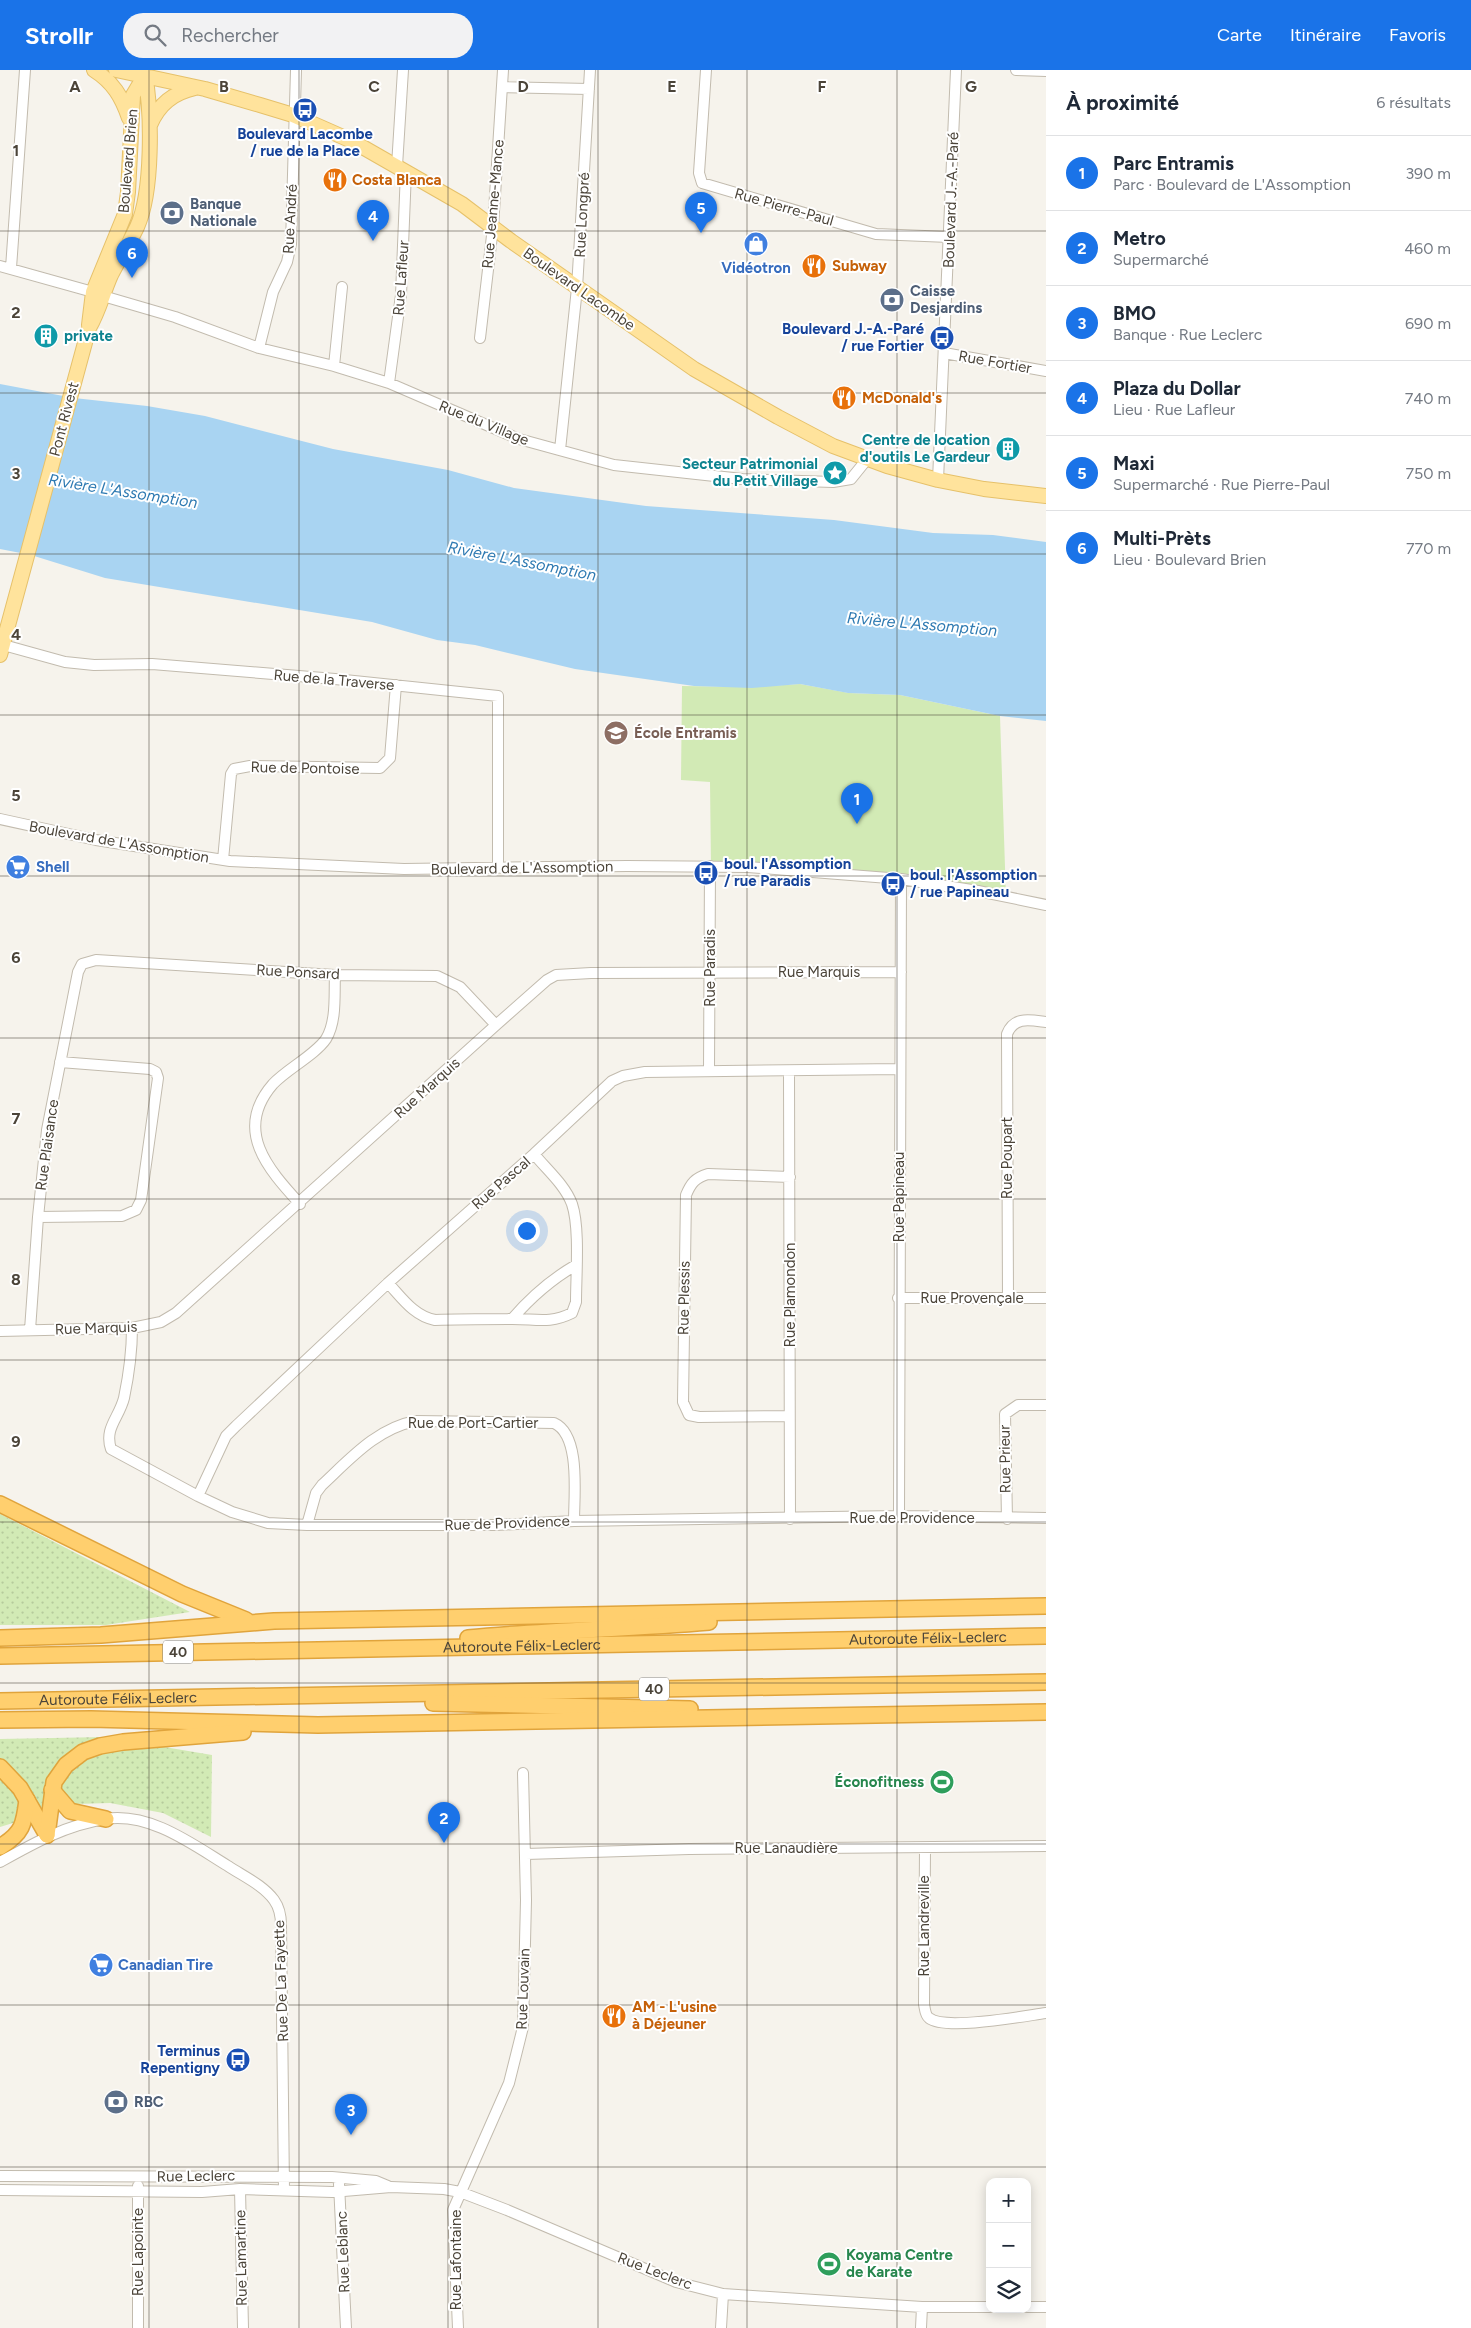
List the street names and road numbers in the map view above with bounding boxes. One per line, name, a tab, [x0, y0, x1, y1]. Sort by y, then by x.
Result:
street label: Boulevard Brien	[114, 108, 142, 214]
street label: Boulevard J.-A.-Paré	[940, 131, 962, 269]
street label: Rue Jeanne-Mance	[478, 139, 508, 269]
street label: Rue Longpré	[571, 172, 593, 258]
street label: Rue André	[279, 183, 301, 255]
street label: Rue Pierre-Paul	[732, 184, 836, 230]
street label: Rue Lafleur	[389, 240, 413, 316]
street label: Boulevard Lacombe	[520, 244, 638, 334]
street label: Rue Fortier	[957, 347, 1033, 377]
street label: Pont Rivest	[45, 379, 83, 458]
street label: Rue du Village	[436, 397, 532, 449]
street label: Rue de la Traverse	[273, 666, 395, 694]
street label: Rue de Pontoise	[250, 758, 360, 778]
street label: Boulevard de L'Assomption	[28, 817, 210, 867]
street label: Boulevard de L'Assomption	[431, 857, 613, 879]
street label: Rue Paradis	[701, 929, 719, 1007]
street label: Rue Ponsard	[256, 961, 340, 983]
street label: Rue Marquis	[778, 963, 860, 981]
street label: Rue Marquis	[390, 1054, 464, 1122]
street label: Rue Plaisance	[32, 1098, 62, 1192]
street label: Rue Poupart	[998, 1116, 1016, 1199]
street label: Rue Papineau	[890, 1152, 908, 1242]
street label: Rue Pascal	[468, 1153, 534, 1213]
street label: Rue Plamondon	[781, 1243, 799, 1348]
street label: Rue Plessis	[674, 1261, 694, 1335]
street label: Rue Provençale	[920, 1289, 1024, 1307]
street label: Rue Marquis	[54, 1318, 138, 1338]
street label: Rue de Port-Cartier	[408, 1414, 538, 1432]
street label: Rue Prieur	[995, 1425, 1015, 1493]
street label: Rue de Providence	[849, 1509, 975, 1527]
street label: Rue de Providence	[444, 1512, 570, 1534]
street label: Autoroute Félix-Leclerc	[849, 1628, 1007, 1649]
street label: Autoroute Félix-Leclerc	[443, 1636, 601, 1657]
road number: 40	[163, 1640, 193, 1664]
road number: 40	[639, 1678, 669, 1700]
street label: Autoroute Félix-Leclerc	[39, 1688, 197, 1709]
street label: Rue Lanaudière	[734, 1839, 838, 1857]
street label: Rue Landreville	[915, 1875, 933, 1977]
street label: Rue De La Fayette	[270, 1920, 292, 2042]
street label: Rue Louvain	[513, 1948, 533, 2030]
street label: Rue Leclerc	[157, 2166, 235, 2186]
street label: Rue Lapointe	[129, 2208, 147, 2296]
street label: Rue Lamartine	[231, 2210, 251, 2306]
street label: Rue Lafontaine	[447, 2210, 465, 2310]
street label: Rue Leblanc	[333, 2211, 353, 2293]
street label: Rue Leclerc	[615, 2249, 695, 2293]

